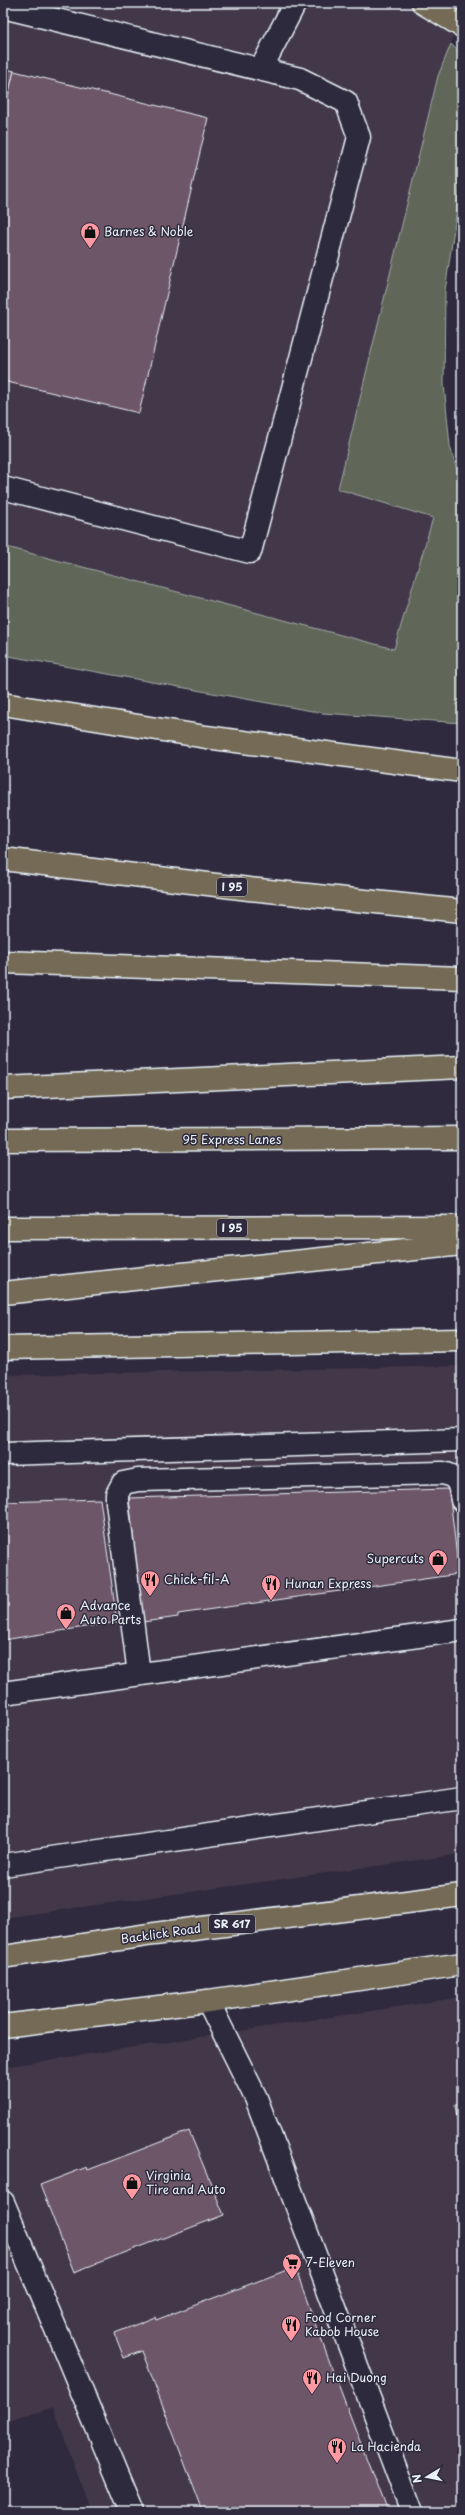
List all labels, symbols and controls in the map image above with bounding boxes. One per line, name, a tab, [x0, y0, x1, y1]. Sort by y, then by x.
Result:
shop icon: Barnes & Noble	[79, 221, 101, 249]
place label: Barnes & Noble	[104, 222, 194, 240]
road number: I 95	[217, 878, 247, 896]
street label: 95 Express Lanes	[183, 1130, 282, 1148]
road number: I 95	[217, 1219, 247, 1237]
shop icon: Supercuts	[427, 1548, 449, 1576]
place label: Supercuts	[367, 1549, 424, 1567]
restaurant icon: Chick-fil-A	[139, 1569, 161, 1597]
place label: Chick-fil-A	[164, 1570, 229, 1588]
restaurant icon: Hunan Express	[260, 1573, 282, 1601]
place label: Hunan Express	[285, 1574, 372, 1592]
place label: Advance Auto Parts	[80, 1596, 141, 1628]
shop icon: Advance Auto Parts	[55, 1602, 77, 1630]
road number: SR 617	[209, 1915, 255, 1933]
street label: Backlick Road	[120, 1918, 202, 1948]
place label: Virginia Tire and Auto	[146, 2166, 226, 2198]
shop icon: Virginia Tire and Auto	[121, 2172, 143, 2200]
supermarket icon: 7-Eleven	[281, 2252, 303, 2280]
place label: 7-Eleven	[306, 2253, 355, 2271]
place label: Food Corner Kabob House	[305, 2308, 380, 2340]
restaurant icon: Food Corner Kabob House	[280, 2314, 302, 2342]
restaurant icon: Hai Duong	[301, 2367, 323, 2395]
place label: Hai Duong	[326, 2368, 387, 2386]
restaurant icon: La Hacienda	[326, 2436, 348, 2464]
place label: La Hacienda	[351, 2437, 422, 2455]
north arrow	[407, 2457, 447, 2497]
text: N	[407, 2473, 426, 2485]

